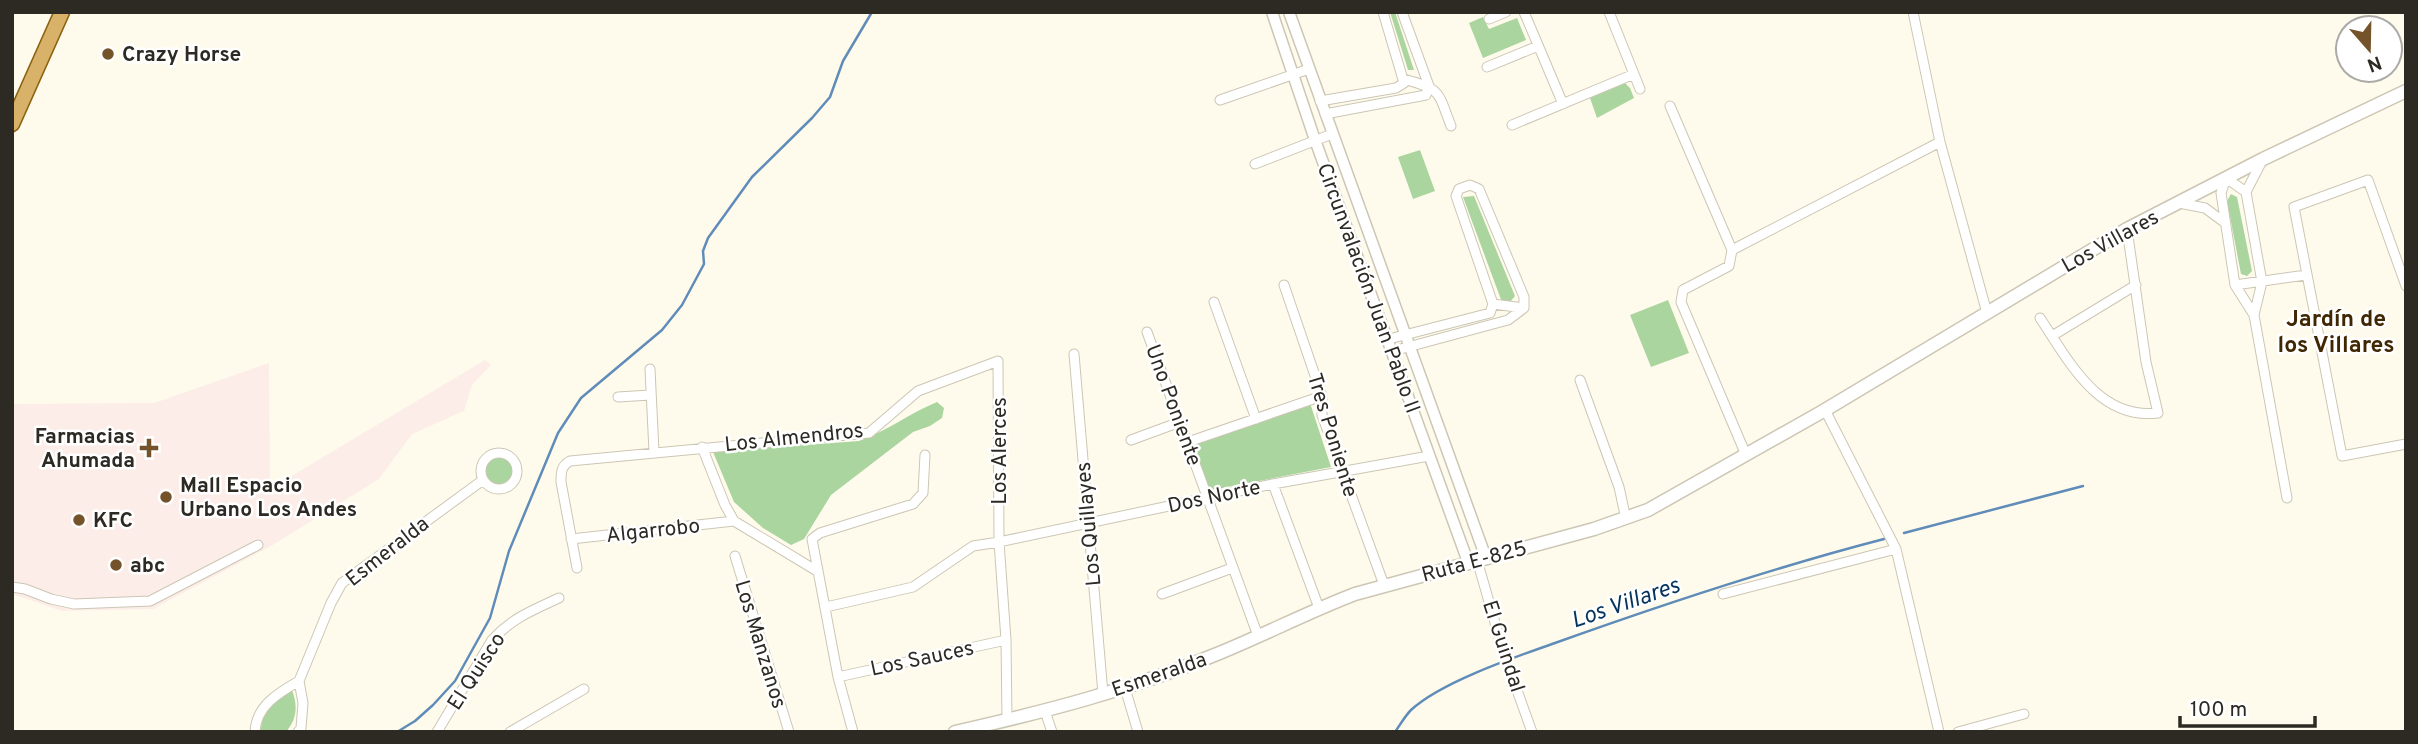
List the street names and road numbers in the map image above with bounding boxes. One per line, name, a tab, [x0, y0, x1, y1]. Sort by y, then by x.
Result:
street label: Circunvalación Juan Pablo II	[1310, 160, 1425, 417]
street label: Los Villares	[2057, 205, 2164, 280]
street label: Uno Poniente	[1138, 341, 1207, 470]
street label: Tres Poniente	[1300, 370, 1363, 501]
street label: Los Alerces	[987, 397, 1014, 505]
street label: Los Almendros	[723, 418, 865, 459]
street label: Los Quillayes	[1071, 461, 1108, 587]
street label: Dos Norte	[1165, 474, 1263, 520]
street label: Esmeralda	[341, 511, 435, 593]
street label: Algarrobo	[605, 513, 701, 550]
street label: Ruta E-825	[1419, 535, 1530, 589]
street label: Los Manzanos	[727, 577, 792, 712]
street label: El Guindal	[1475, 597, 1530, 696]
street label: El Quisco	[442, 628, 512, 716]
street label: Los Sauces	[868, 635, 976, 684]
street label: Esmeralda	[1108, 647, 1211, 704]

